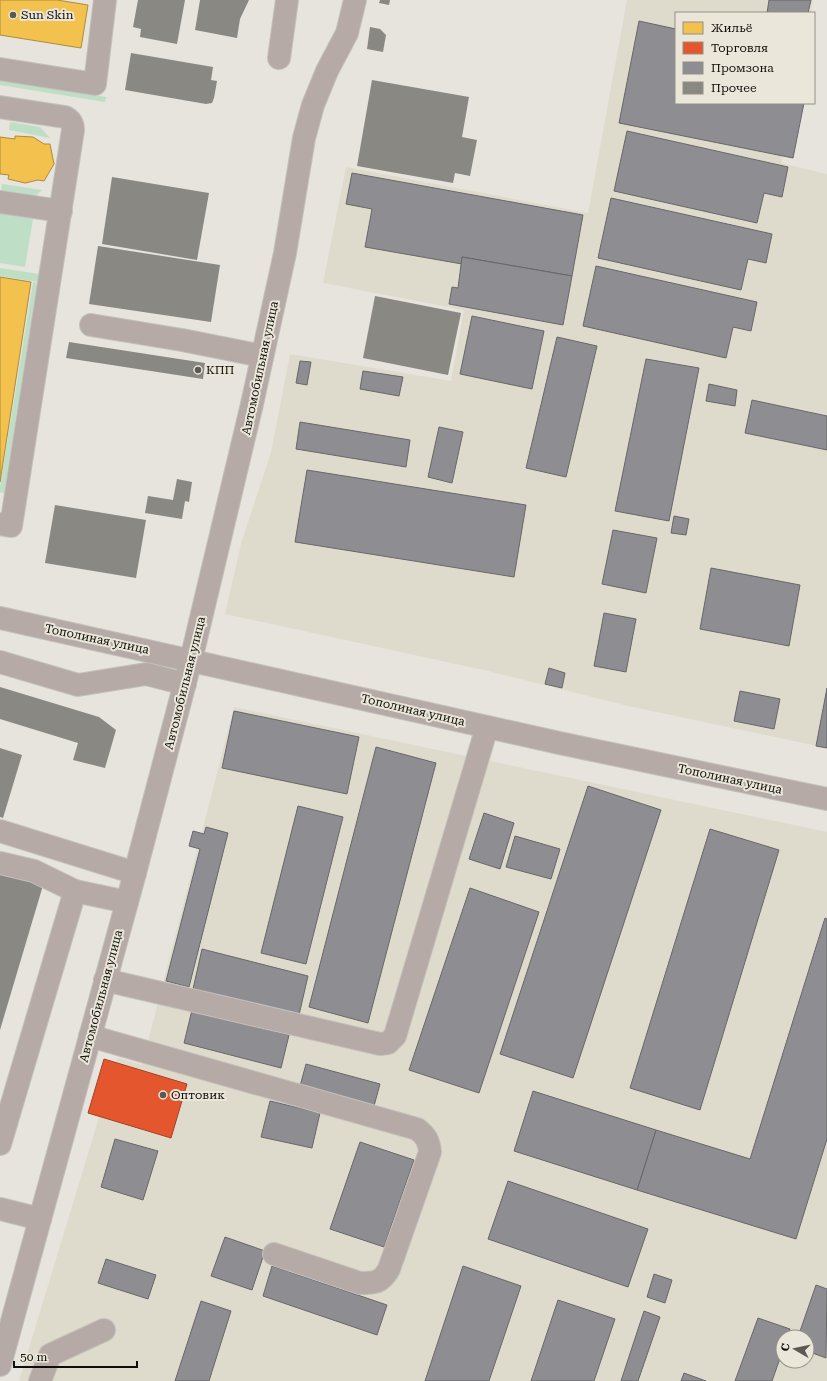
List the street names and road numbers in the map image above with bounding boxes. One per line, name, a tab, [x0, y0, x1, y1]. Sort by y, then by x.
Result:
street label: Автомобильная улица	[239, 299, 281, 436]
street label: Автомобильная улица	[162, 615, 208, 751]
street label: Тополиная улица	[44, 621, 151, 657]
street label: Тополиная улица	[360, 691, 467, 729]
street label: Тополиная улица	[677, 761, 784, 797]
street label: Автомобильная улица	[77, 928, 126, 1064]

